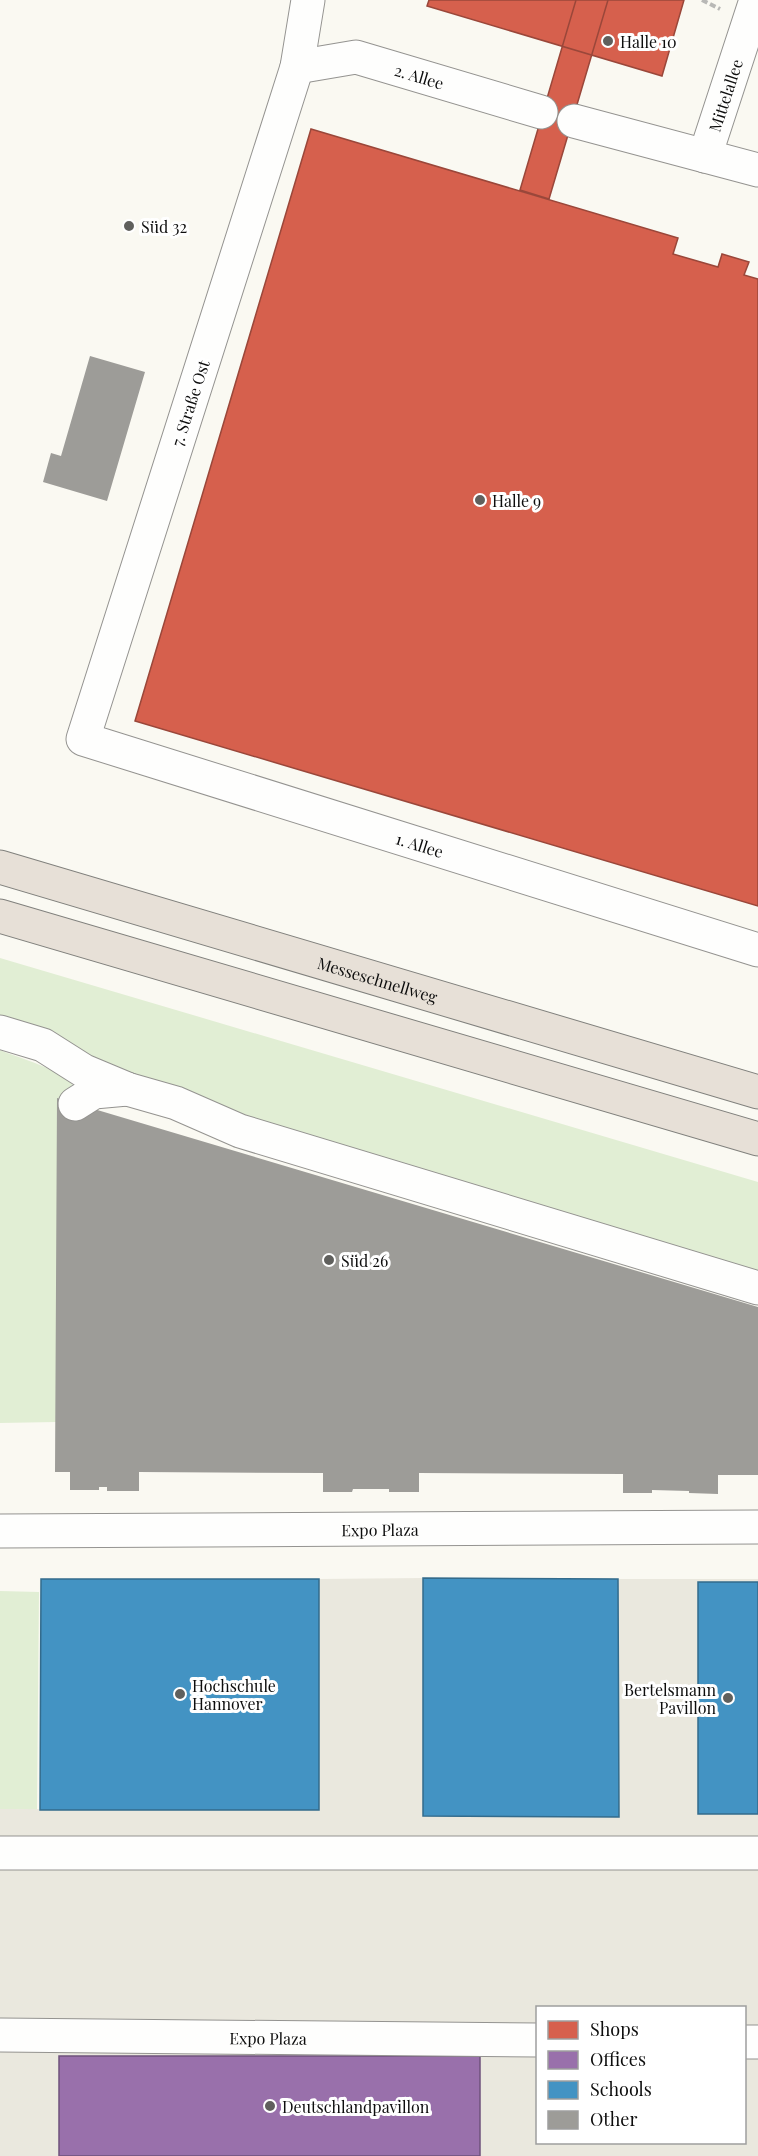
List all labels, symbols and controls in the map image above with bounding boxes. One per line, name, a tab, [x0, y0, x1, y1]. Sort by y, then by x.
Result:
place label: Halle 10	[620, 31, 677, 52]
marker: Halle 10	[601, 34, 615, 48]
street label: Mittelallee	[703, 56, 747, 134]
street label: 2. Allee	[392, 59, 447, 93]
place label: Süd 32	[141, 216, 187, 237]
marker: Süd 32	[122, 219, 136, 233]
street label: 7. Straße Ost	[166, 357, 214, 449]
place label: Halle 9	[492, 490, 541, 511]
marker: Halle 9	[473, 493, 487, 507]
street label: 1. Allee	[393, 827, 446, 862]
street label: Messeschnellweg	[315, 951, 441, 1007]
place label: Süd 26	[341, 1250, 388, 1271]
marker: Süd 26	[322, 1253, 336, 1267]
street label: Expo Plaza	[341, 1518, 419, 1540]
place label: Hochschule Hannover	[192, 1675, 276, 1714]
place label: Bertelsmann Pavillon	[624, 1679, 716, 1718]
marker: Hochschule Hannover	[173, 1687, 187, 1701]
marker: Bertelsmann Pavillon	[721, 1691, 735, 1705]
legend	[536, 2006, 746, 2144]
text: Shops	[590, 2017, 639, 2041]
street label: Expo Plaza	[229, 2027, 307, 2048]
text: Offices	[590, 2047, 646, 2071]
text: Schools	[590, 2077, 652, 2101]
place label: Deutschlandpavillon	[282, 2096, 430, 2117]
marker: Deutschlandpavillon	[263, 2099, 277, 2113]
text: Other	[590, 2107, 637, 2131]

